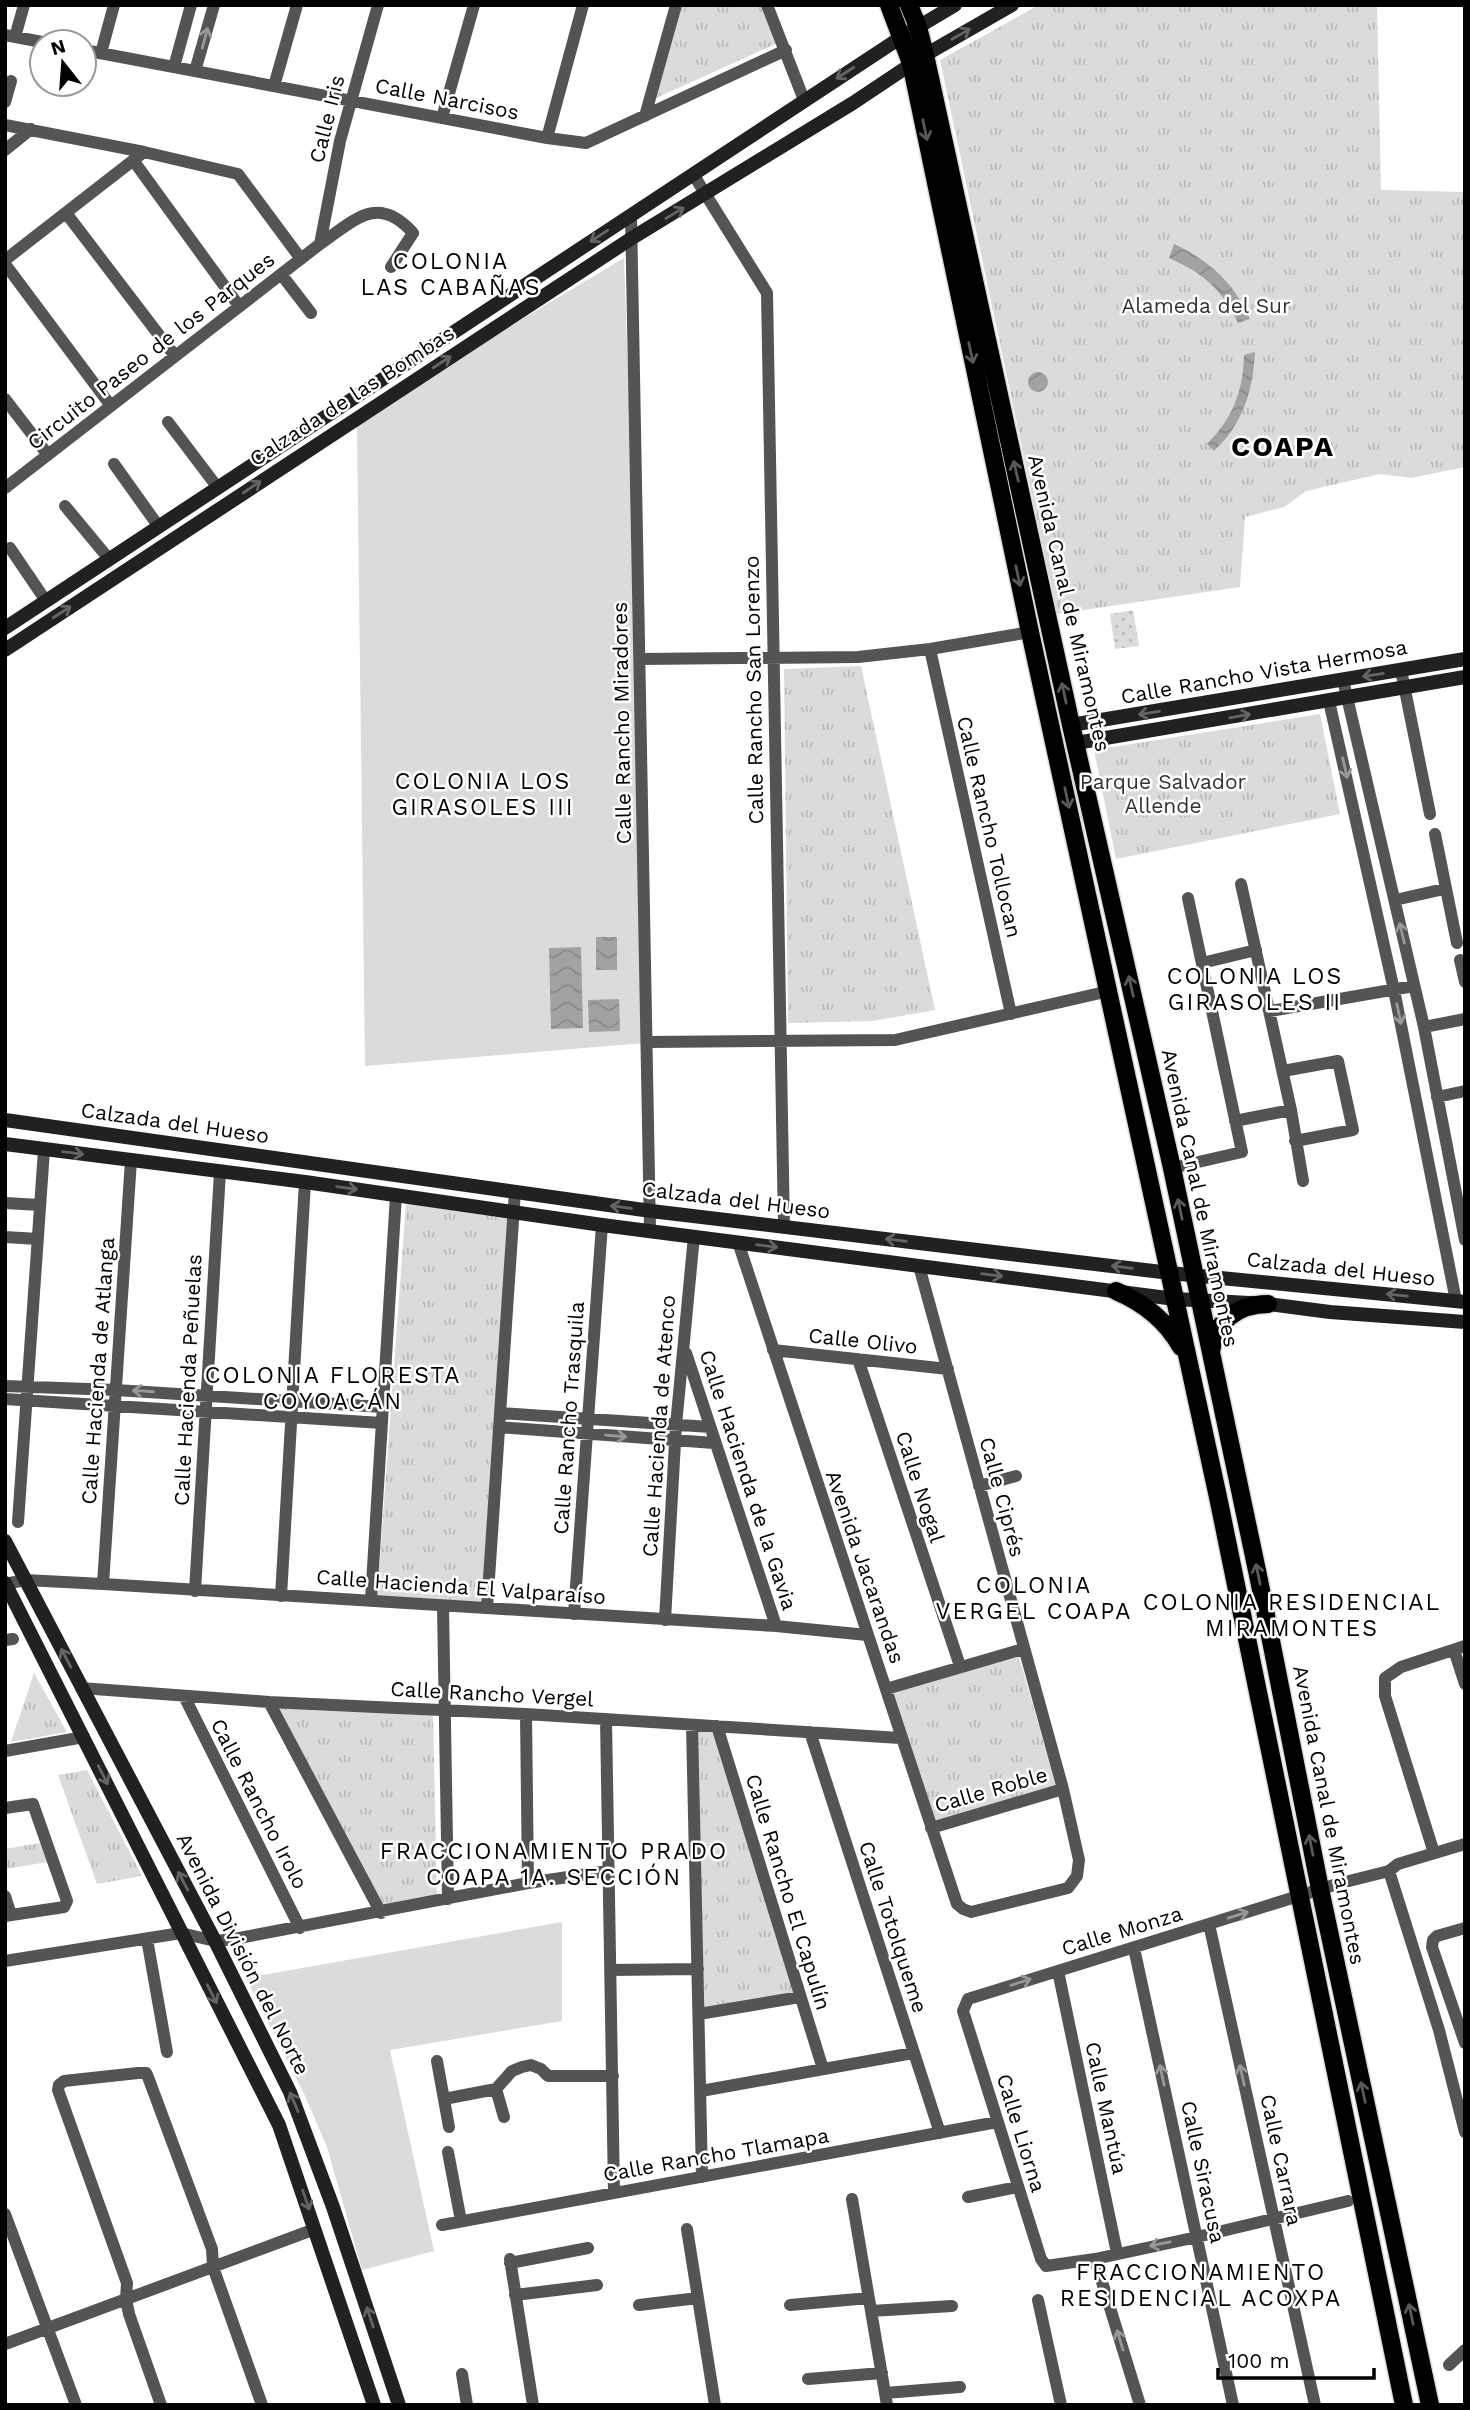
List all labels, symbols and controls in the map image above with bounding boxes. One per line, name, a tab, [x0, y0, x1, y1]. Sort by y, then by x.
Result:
one-way arrow	[199, 27, 212, 49]
one-way arrow	[951, 27, 971, 41]
north arrow	[28, 28, 98, 98]
text: N	[48, 34, 68, 60]
one-way arrow	[836, 67, 856, 81]
street label: Calle Iris	[304, 72, 350, 165]
street label: Calle Narcisos	[373, 72, 521, 125]
one-way arrow	[919, 118, 933, 141]
one-way arrow	[664, 205, 684, 219]
one-way arrow	[590, 229, 609, 244]
street label: Circuito Paseo de los Parques	[22, 246, 279, 455]
district label: COLONIA LAS CABAÑAS	[361, 248, 541, 301]
park label: Alameda del Sur	[1121, 293, 1291, 318]
street label: Calzada de las Bombas	[245, 320, 459, 471]
one-way arrow	[965, 341, 979, 364]
one-way arrow	[432, 354, 451, 369]
district label: COAPA	[1231, 430, 1335, 463]
street label: Avenida Canal de Miramontes	[1023, 452, 1116, 754]
one-way arrow	[1008, 460, 1022, 483]
one-way arrow	[242, 480, 261, 494]
street label: Calle Rancho San Lorenzo	[739, 555, 768, 825]
one-way arrow	[1012, 564, 1026, 587]
street label: Calle Rancho Miradores	[607, 601, 636, 845]
one-way arrow	[52, 605, 71, 620]
street label: Calle Rancho Vista Hermosa	[1119, 634, 1409, 709]
one-way arrow	[1362, 669, 1385, 682]
one-way arrow	[1057, 682, 1071, 705]
one-way arrow	[1138, 707, 1161, 720]
one-way arrow	[1228, 709, 1251, 722]
street label: Calle Rancho Tollocan	[952, 714, 1027, 940]
one-way arrow	[1338, 756, 1352, 779]
district label: COLONIA LOS GIRASOLES III	[391, 768, 575, 821]
park label: Parque Salvador Allende	[1080, 769, 1247, 818]
one-way arrow	[1060, 786, 1074, 809]
one-way arrow	[1395, 922, 1408, 945]
district label: COLONIA LOS GIRASOLES II	[1167, 963, 1343, 1016]
one-way arrow	[1124, 975, 1137, 998]
one-way arrow	[1392, 1002, 1406, 1025]
street label: Avenida Canal de Miramontes	[1157, 1047, 1244, 1349]
street label: Calzada del Hueso	[79, 1097, 271, 1148]
one-way arrow	[61, 1147, 84, 1160]
street label: Calzada del Hueso	[640, 1176, 832, 1223]
one-way arrow	[335, 1182, 358, 1195]
one-way arrow	[1173, 1198, 1187, 1221]
one-way arrow	[611, 1200, 633, 1213]
one-way arrow	[885, 1234, 908, 1247]
street label: Calle Hacienda de Atlanga	[76, 1236, 119, 1505]
one-way arrow	[755, 1239, 778, 1252]
street label: Calzada del Hueso	[1245, 1246, 1437, 1291]
street label: Calle Hacienda Peñuelas	[168, 1254, 207, 1506]
one-way arrow	[1111, 1261, 1134, 1274]
one-way arrow	[980, 1269, 1003, 1282]
one-way arrow	[1386, 1288, 1409, 1301]
street label: Calle Hacienda de Atenco	[637, 1294, 680, 1558]
street label: Calle Rancho Trasquila	[548, 1300, 589, 1535]
street label: Calle Olivo	[807, 1322, 919, 1359]
street label: Calle Hacienda de la Gavia	[695, 1346, 802, 1613]
district label: COLONIA FLORESTA COYOACÁN	[205, 1362, 461, 1415]
one-way arrow	[132, 1385, 155, 1398]
street label: Calle Nogal	[891, 1428, 950, 1546]
one-way arrow	[604, 1430, 626, 1443]
street label: Calle Ciprés	[974, 1434, 1030, 1560]
street label: Avenida Jacarandas	[821, 1467, 910, 1667]
one-way arrow	[1250, 1563, 1264, 1586]
street label: Calle Hacienda El Valparaíso	[315, 1564, 607, 1609]
district label: COLONIA VERGEL COAPA	[936, 1572, 1132, 1625]
district label: COLONIA RESIDENCIAL MIRAMONTES	[1143, 1589, 1441, 1642]
one-way arrow	[58, 1648, 72, 1669]
street label: Avenida Canal de Miramontes	[1288, 1663, 1371, 1967]
street label: Calle Rancho Vergel	[390, 1676, 595, 1711]
street label: Calle Rancho Irolo	[206, 1714, 313, 1893]
street label: Calle Roble	[931, 1761, 1050, 1818]
one-way arrow	[96, 1764, 110, 1784]
street label: Calle Rancho El Capulín	[741, 1771, 836, 2013]
street label: Avenida División del Norte	[171, 1829, 315, 2079]
one-way arrow	[1304, 1834, 1318, 1857]
district label: FRACCIONAMIENTO PRADO COAPA 1A. SECCIÓN	[380, 1838, 728, 1891]
street label: Calle Totolqueme	[854, 1838, 933, 2016]
one-way arrow	[176, 1871, 189, 1892]
street label: Calle Monza	[1058, 1900, 1185, 1961]
one-way arrow	[1227, 1908, 1249, 1921]
one-way arrow	[1009, 1975, 1031, 1988]
one-way arrow	[206, 1983, 220, 2003]
street label: Calle Mantúa	[1080, 2039, 1133, 2176]
one-way arrow	[1154, 2064, 1168, 2087]
one-way arrow	[1235, 2064, 1249, 2087]
street label: Calle Liorna	[992, 2071, 1051, 2195]
one-way arrow	[1356, 2081, 1370, 2104]
one-way arrow	[287, 2092, 300, 2113]
street label: Calle Carrara	[1255, 2092, 1308, 2228]
street label: Calle Siracusa	[1176, 2098, 1231, 2246]
street label: Calle Rancho Tlamapa	[601, 2122, 831, 2187]
one-way arrow	[301, 2189, 313, 2211]
one-way arrow	[1149, 2238, 1172, 2251]
district label: FRACCIONAMIENTO RESIDENCIAL ACOXPA	[1060, 2259, 1342, 2312]
one-way arrow	[1403, 2303, 1417, 2326]
one-way arrow	[362, 2306, 375, 2328]
one-way arrow	[1112, 2329, 1125, 2351]
scale bar	[1218, 2336, 1374, 2380]
text: 100 m	[1228, 2348, 1290, 2373]

